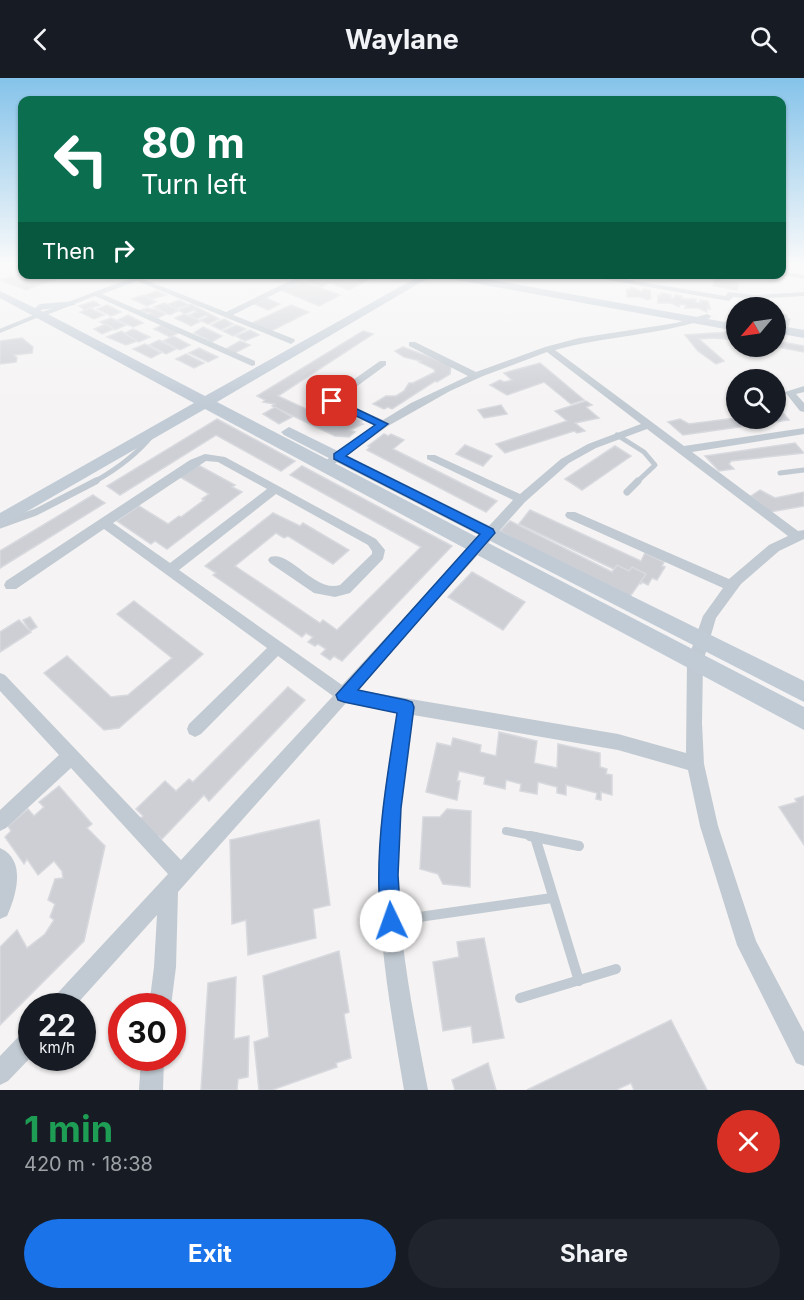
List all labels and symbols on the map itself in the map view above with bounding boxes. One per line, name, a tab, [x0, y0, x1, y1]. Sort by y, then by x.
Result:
north arrow	[726, 297, 786, 357]
pin	[306, 375, 357, 426]
position arrow	[359, 889, 423, 953]
speed limit sign: 30	[108, 993, 186, 1071]

